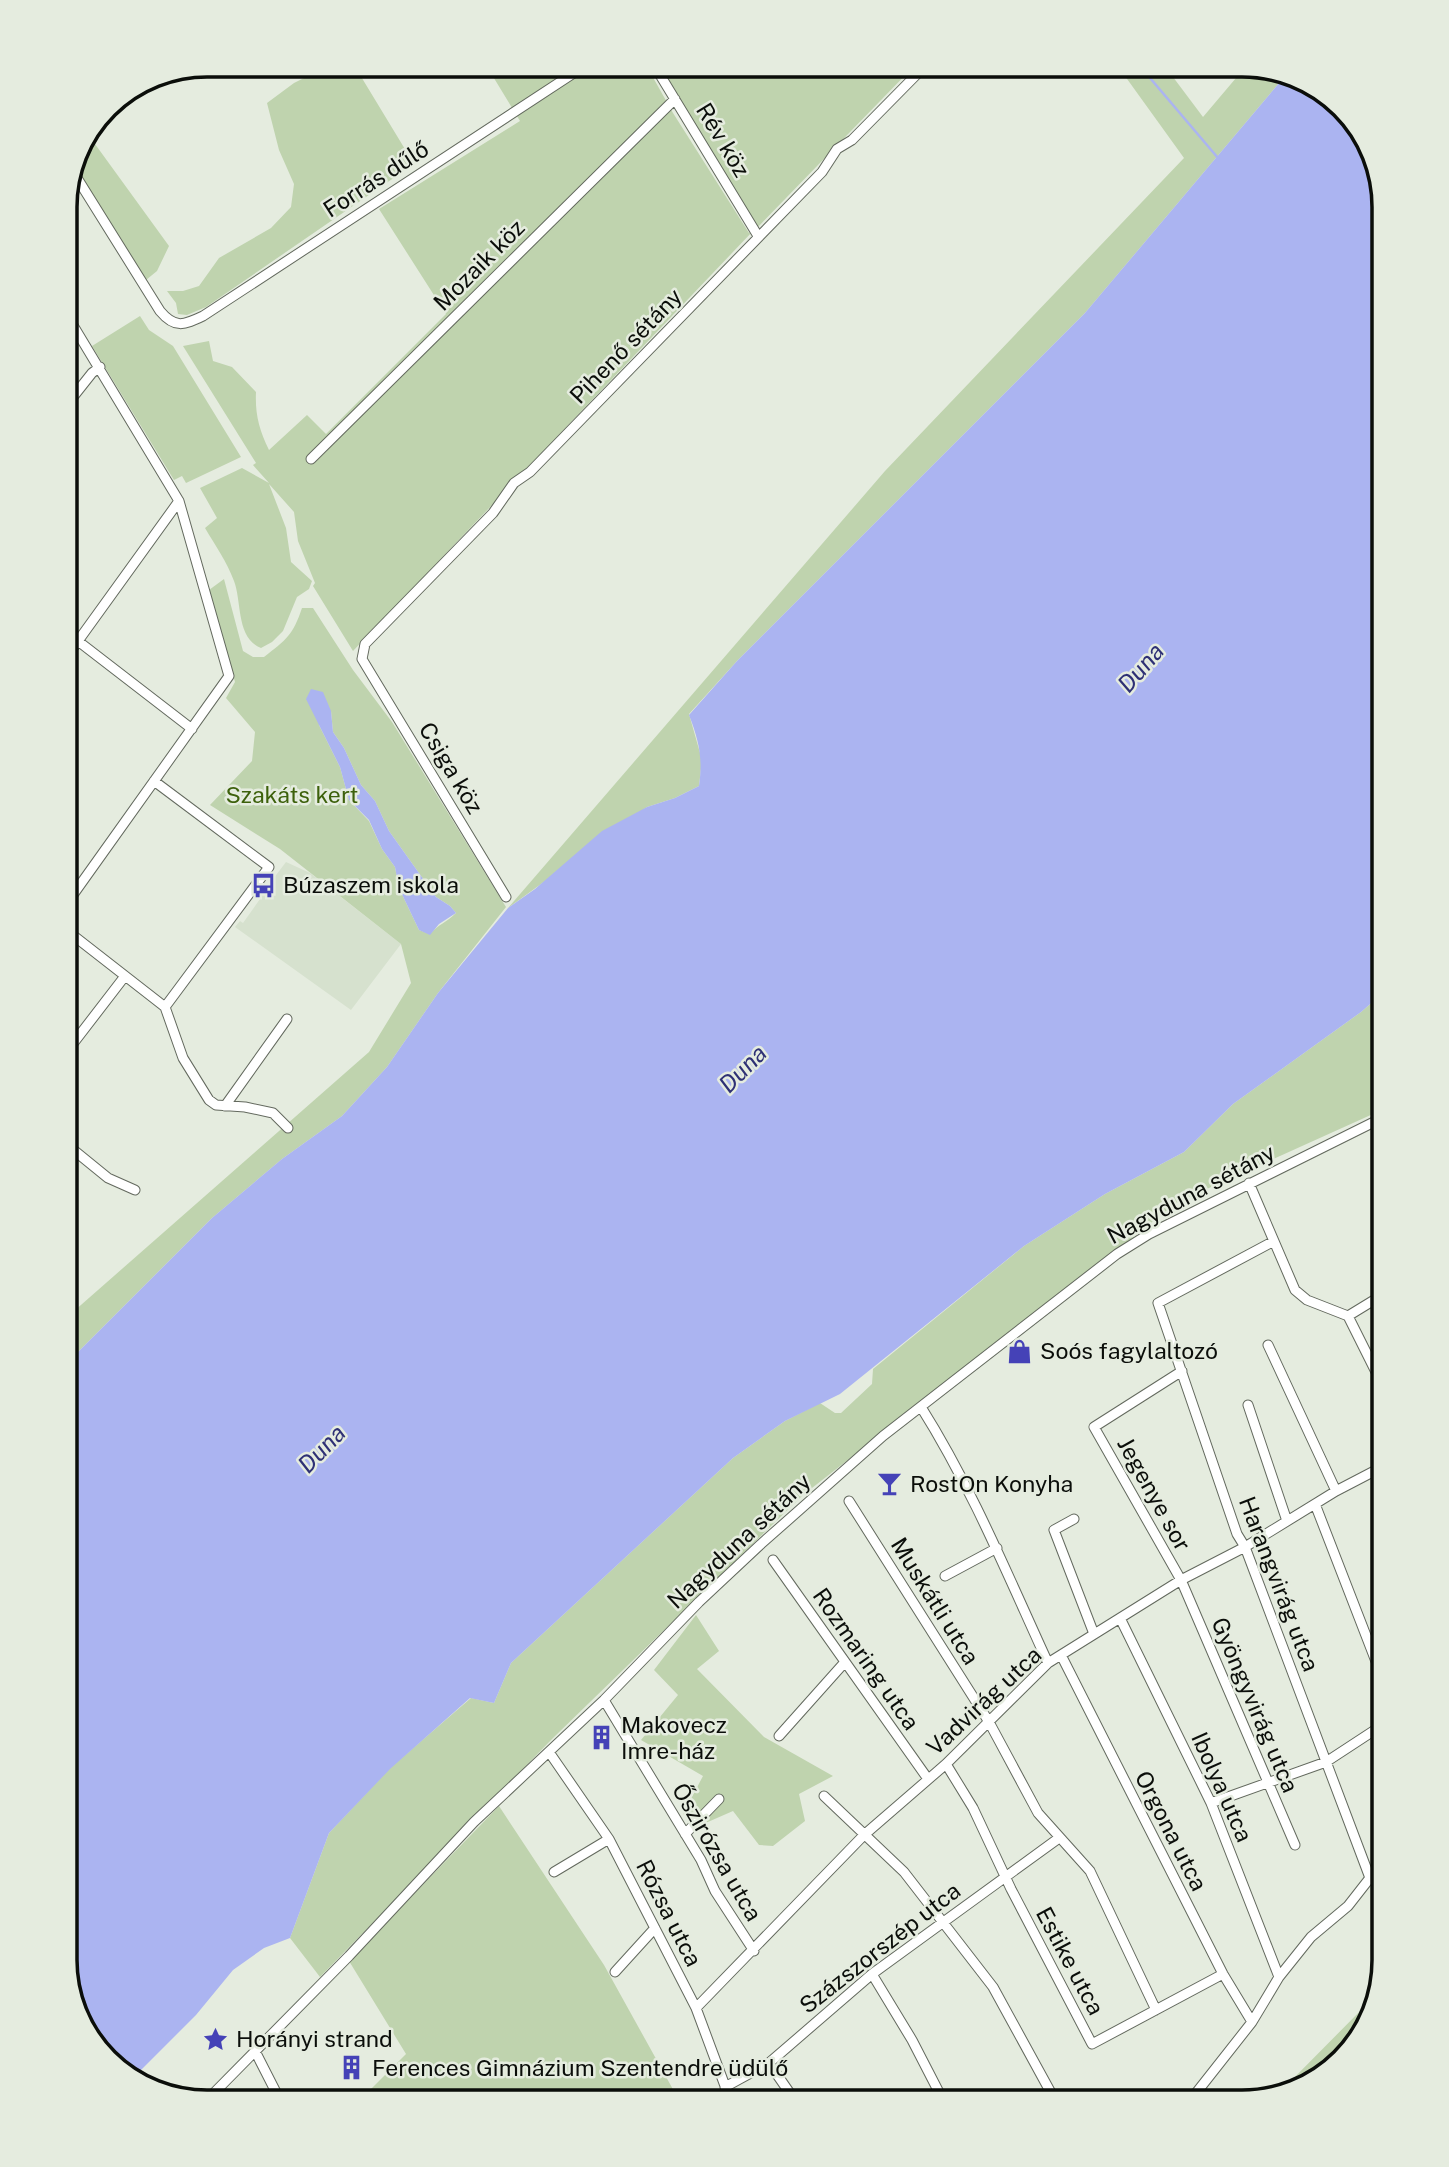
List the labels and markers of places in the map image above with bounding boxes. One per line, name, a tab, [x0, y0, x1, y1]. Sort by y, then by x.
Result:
bus stop icon: Búzaszem iskola	[249, 871, 277, 899]
place label: Búzaszem iskola	[283, 871, 459, 898]
shop icon: Soós fagylaltozó	[1006, 1337, 1034, 1365]
place label: Soós fagylaltozó	[1040, 1337, 1218, 1364]
bar icon: RostOn Konyha	[876, 1470, 904, 1498]
place label: RostOn Konyha	[910, 1470, 1073, 1497]
place label: Makovecz Imre-ház	[621, 1711, 727, 1764]
building icon: Makovecz Imre-ház	[587, 1724, 615, 1752]
place icon: Horányi strand	[202, 2025, 230, 2053]
place label: Horányi strand	[236, 2025, 393, 2052]
building icon: Ferences Gimnázium Szentendre üdülő	[338, 2054, 366, 2082]
place label: Ferences Gimnázium Szentendre üdülő	[372, 2054, 788, 2081]

